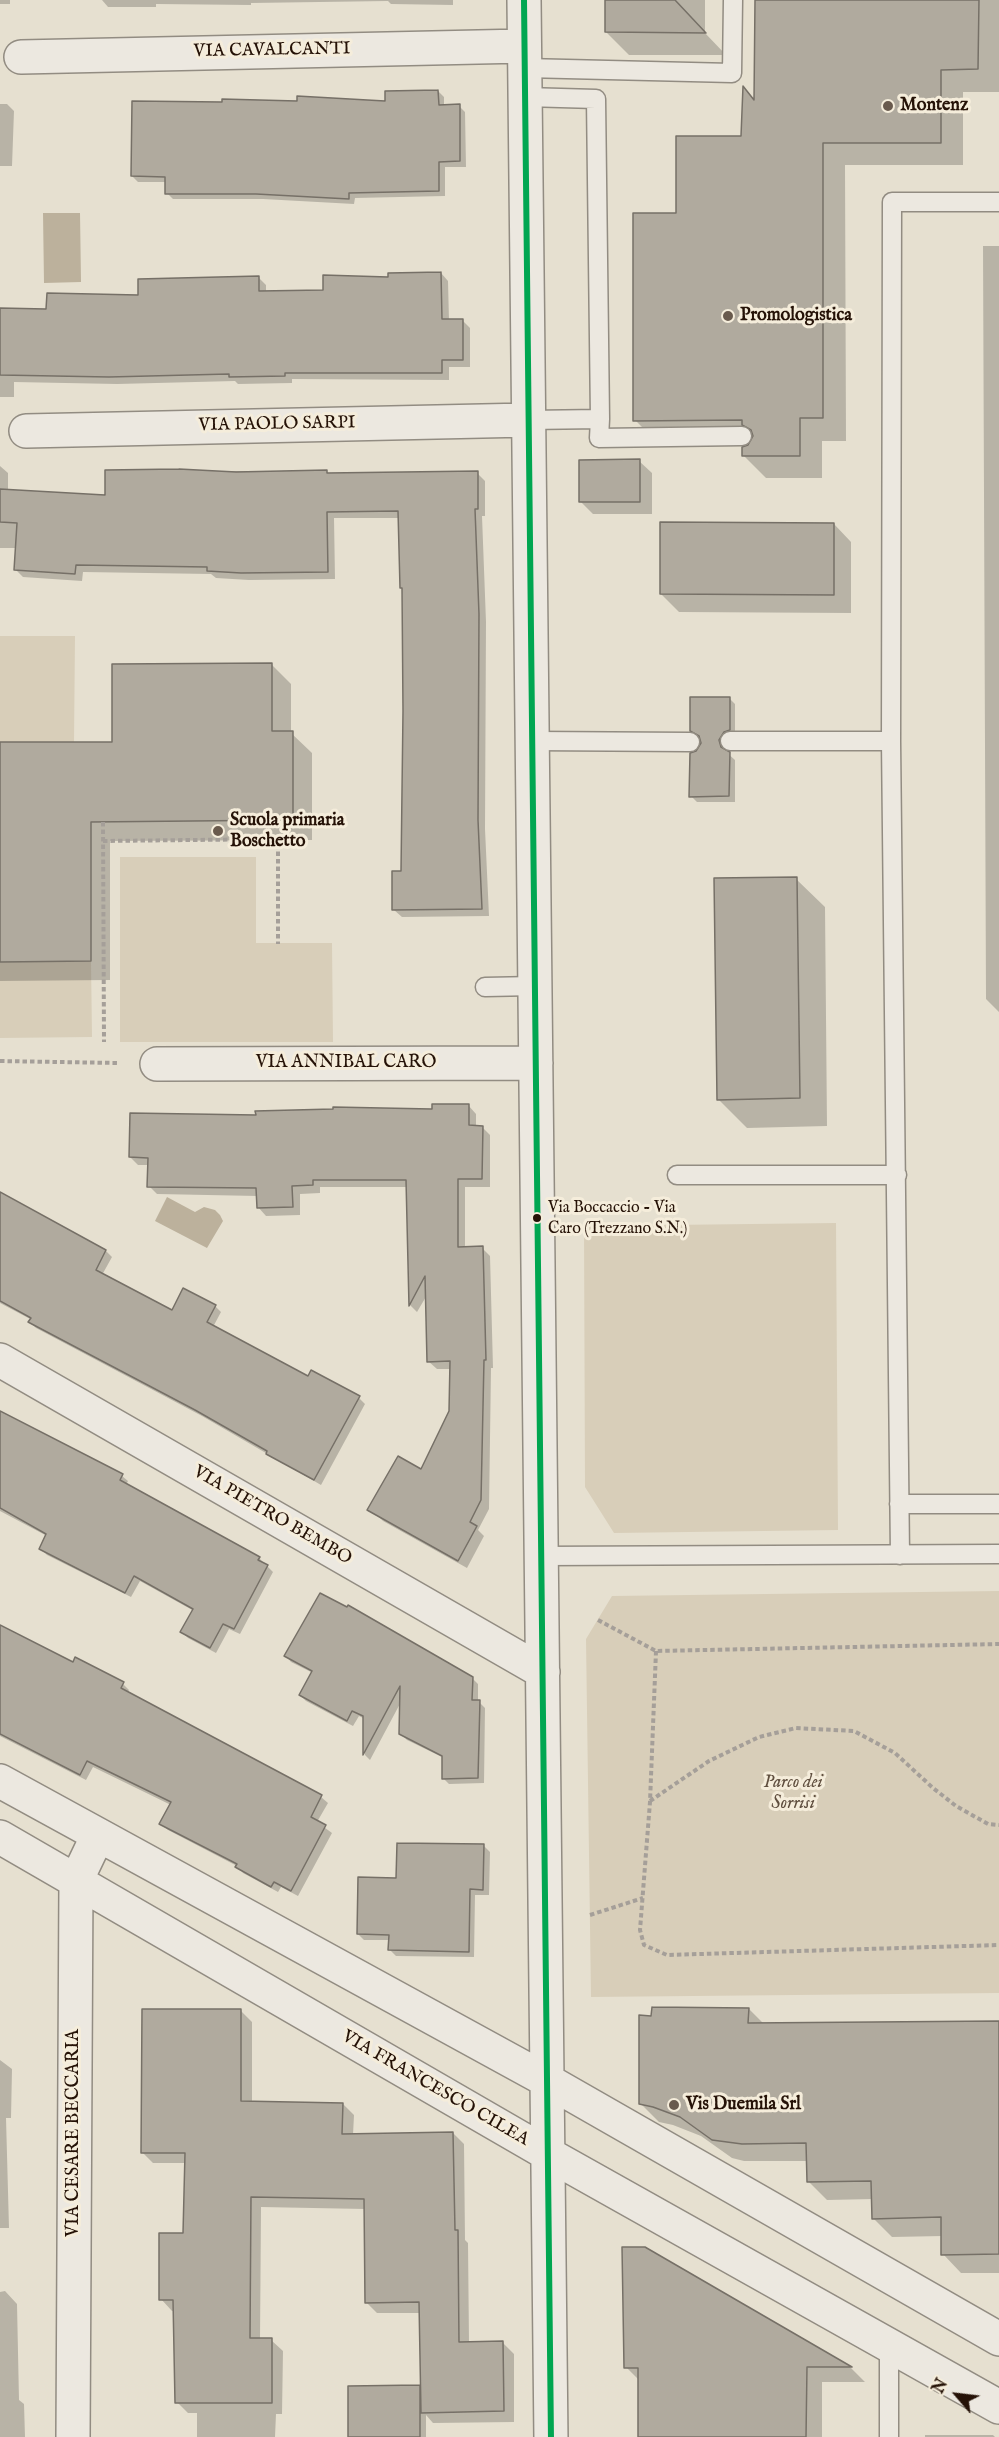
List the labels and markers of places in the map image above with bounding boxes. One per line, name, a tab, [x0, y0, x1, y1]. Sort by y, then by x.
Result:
place label: Montenz	[900, 95, 968, 117]
marker: Montenz	[881, 99, 895, 113]
place label: Promologistica	[740, 305, 852, 327]
marker: Promologistica	[721, 309, 735, 323]
place label: Scuola primaria Boschetto	[230, 810, 345, 852]
marker: Scuola primaria Boschetto	[211, 824, 225, 838]
place label: Via Boccaccio - Via Caro (Trezzano S.N.)	[548, 1199, 687, 1237]
marker: Via Boccaccio - Via Caro (Trezzano S.N.)	[531, 1212, 543, 1224]
place label: Vis Duemila Srl	[686, 2094, 801, 2116]
marker: Vis Duemila Srl	[667, 2098, 681, 2112]

